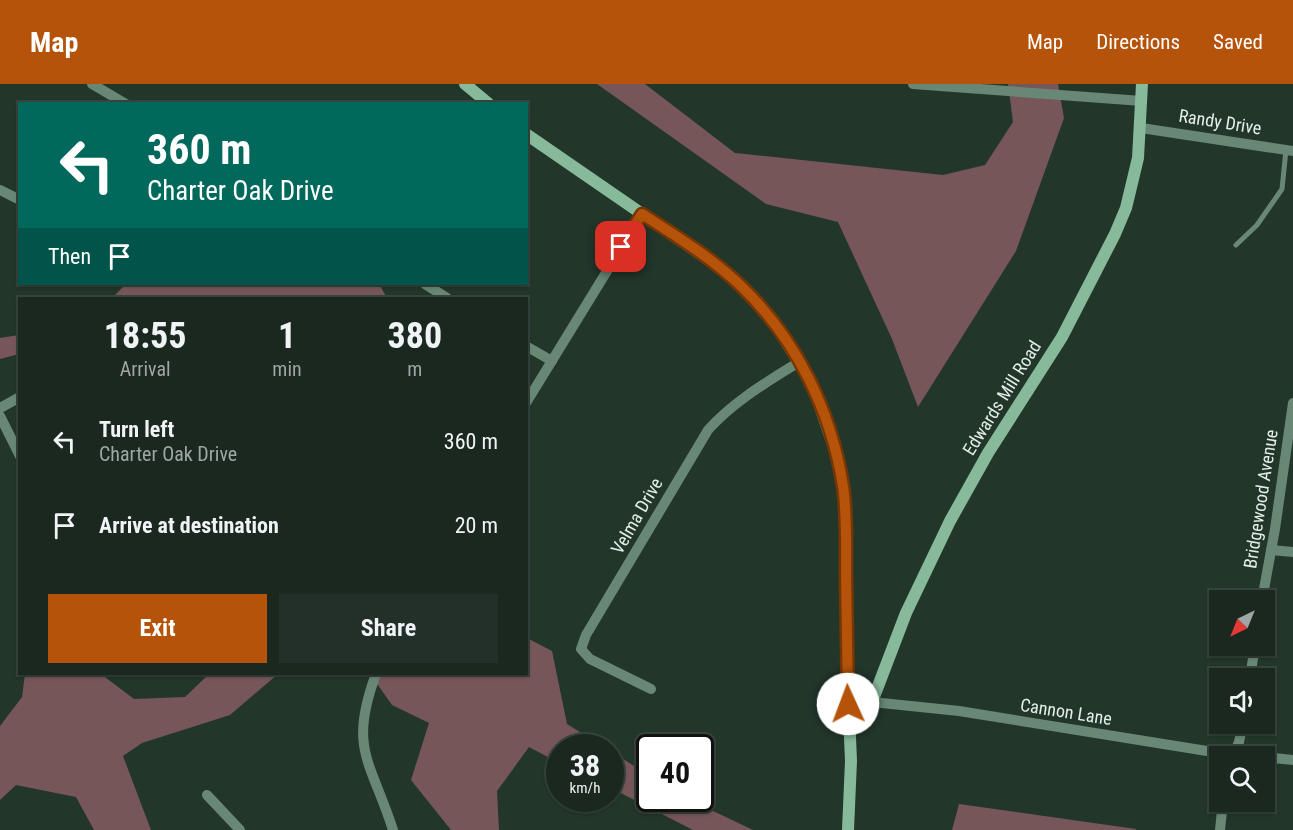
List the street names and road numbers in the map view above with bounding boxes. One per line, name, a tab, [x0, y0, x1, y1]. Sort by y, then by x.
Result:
street label: Randy Drive	[1177, 105, 1263, 138]
street label: Edwards Mill Road	[958, 337, 1045, 459]
street label: Bridgewood Avenue	[1239, 428, 1282, 570]
street label: Velma Drive	[606, 474, 667, 558]
street label: Cannon Lane	[1019, 694, 1113, 729]

